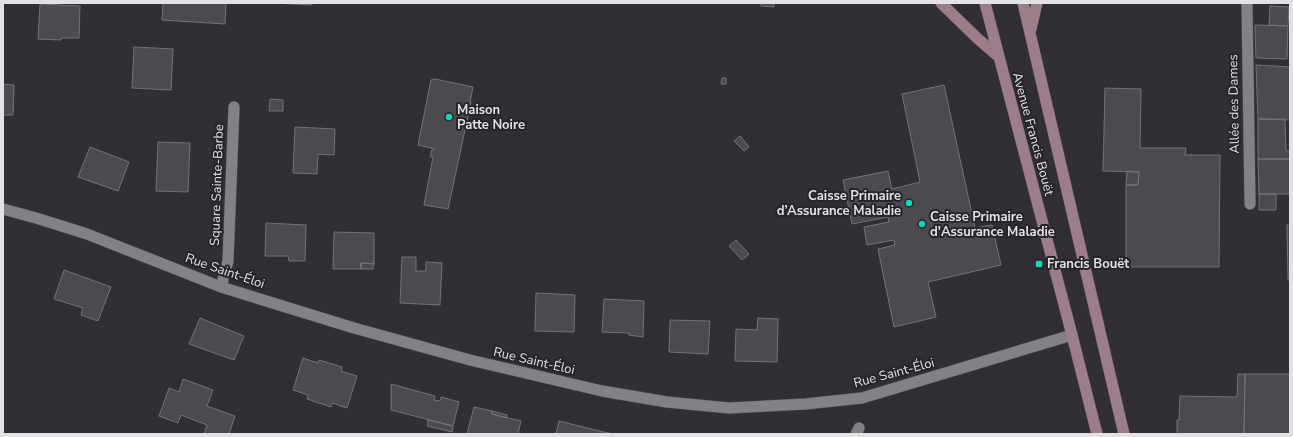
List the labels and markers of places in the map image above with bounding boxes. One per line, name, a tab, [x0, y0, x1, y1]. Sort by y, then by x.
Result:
place label: Maison Patte Noire	[457, 101, 525, 134]
marker: Maison Patte Noire	[444, 112, 454, 122]
place label: Caisse Primaire d’Assurance Maladie	[777, 187, 901, 220]
marker: Caisse Primaire d’Assurance Maladie	[904, 198, 914, 208]
place label: Caisse Primaire d'Assurance Maladie	[930, 208, 1055, 241]
marker: Caisse Primaire d'Assurance Maladie	[917, 219, 927, 229]
place label: Francis Bouët	[1047, 255, 1130, 273]
marker: Francis Bouët	[1034, 259, 1044, 269]

